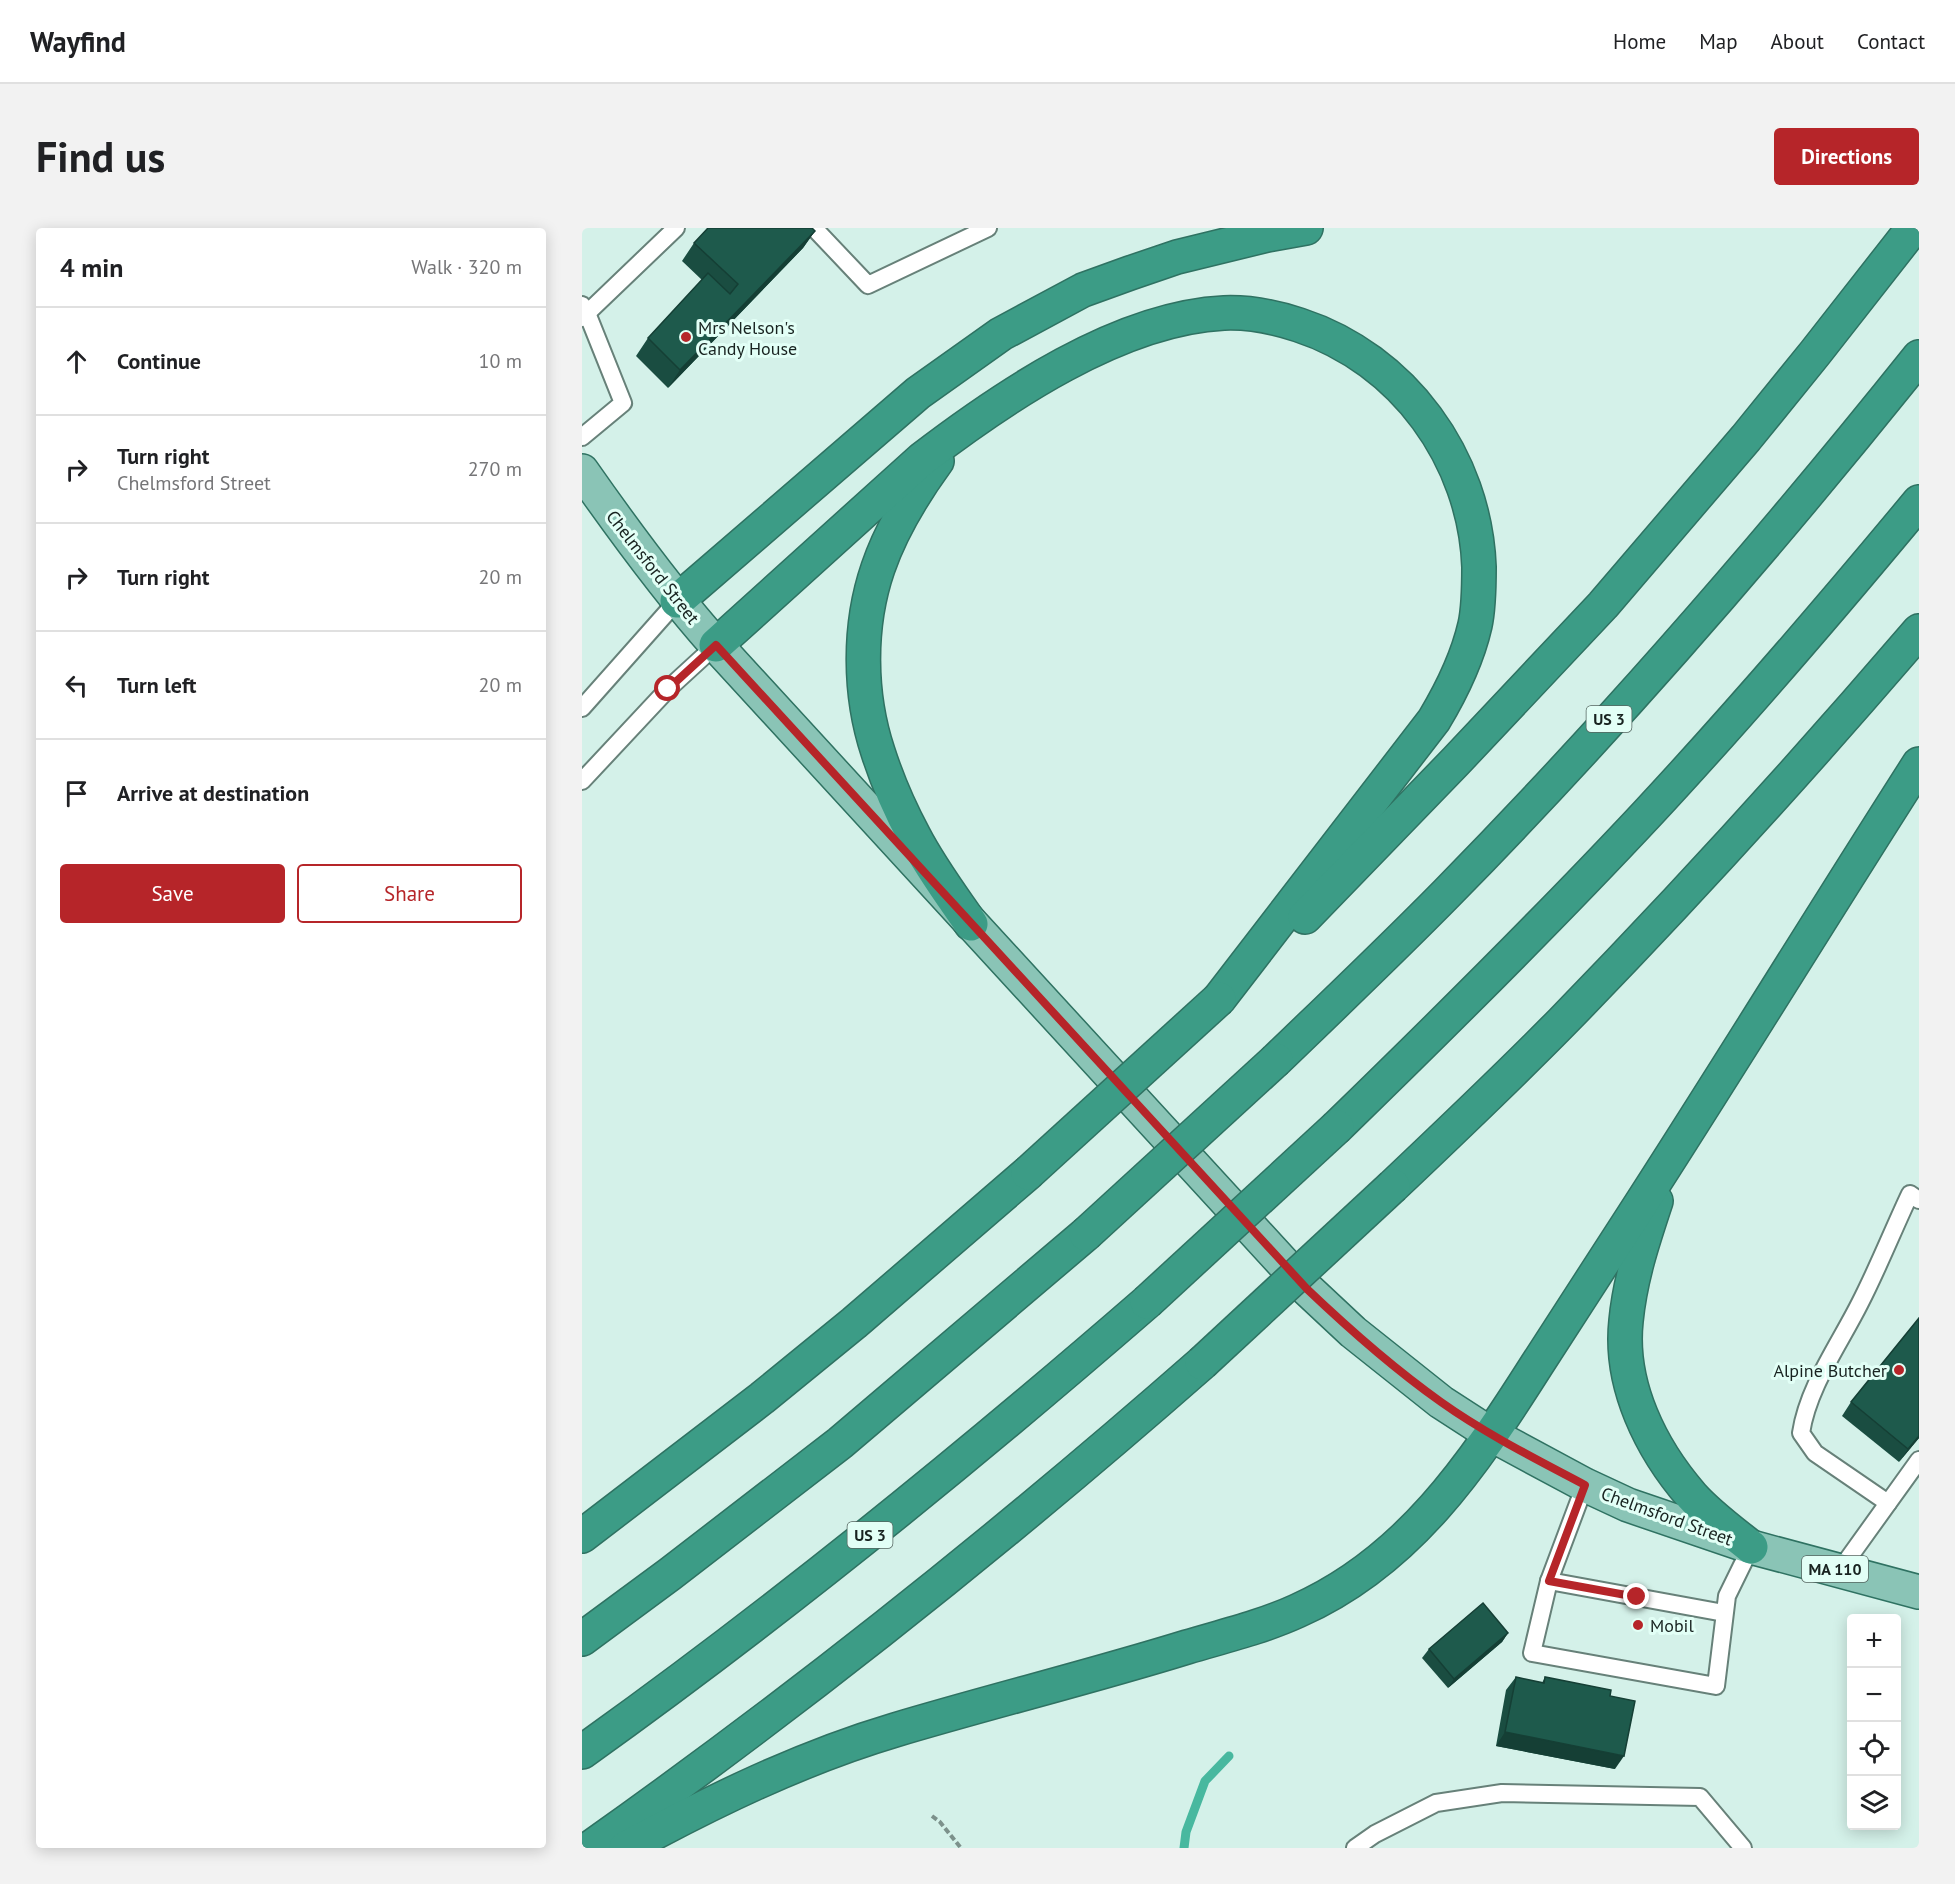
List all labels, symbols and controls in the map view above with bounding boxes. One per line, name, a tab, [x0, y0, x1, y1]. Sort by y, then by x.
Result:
text: Wayfind	[30, 23, 126, 60]
text: Home	[1613, 28, 1666, 55]
text: Map	[1699, 28, 1738, 55]
text: About	[1771, 28, 1824, 55]
text: Contact	[1857, 28, 1925, 55]
button: Directions	[1774, 128, 1919, 185]
text: Find us	[36, 129, 165, 184]
text: 4 min	[60, 251, 123, 284]
text: Walk · 320 m	[411, 254, 522, 280]
place label: Mrs Nelson's Candy House	[698, 316, 797, 360]
marker: Mrs Nelson's Candy House	[679, 330, 693, 344]
icon: ahead	[60, 345, 93, 378]
text: Continue	[117, 347, 201, 375]
text: 10 m	[479, 348, 522, 374]
text: Turn right	[117, 442, 209, 470]
icon: right	[60, 453, 93, 486]
text: 270 m	[468, 456, 522, 482]
text: Chelmsford Street	[117, 470, 271, 496]
street label: Chelmsford Street	[601, 505, 705, 629]
icon: right	[60, 561, 93, 594]
text: Turn right	[117, 563, 209, 591]
text: 20 m	[479, 564, 522, 590]
icon: left	[60, 669, 93, 702]
text: Turn left	[117, 671, 197, 699]
text: 20 m	[479, 672, 522, 698]
route start	[654, 675, 680, 701]
road number: US 3	[1586, 706, 1632, 732]
icon: arrive	[60, 777, 93, 810]
text: Arrive at destination	[117, 779, 309, 807]
button: Save	[60, 864, 285, 923]
button: Share	[297, 864, 522, 923]
place label: Alpine Butcher	[1774, 1359, 1887, 1382]
marker: Alpine Butcher	[1892, 1363, 1906, 1377]
street label: Chelmsford Street	[1598, 1482, 1736, 1550]
road number: US 3	[848, 1522, 892, 1548]
road number: MA 110	[1802, 1556, 1868, 1582]
route end	[1623, 1583, 1649, 1609]
place label: Mobil	[1650, 1614, 1694, 1637]
map controls	[1847, 1614, 1901, 1830]
button: +	[1847, 1614, 1901, 1668]
marker: Mobil	[1631, 1618, 1645, 1632]
button: −	[1847, 1668, 1901, 1722]
button: locate	[1847, 1722, 1901, 1776]
button: layers	[1847, 1776, 1901, 1830]

